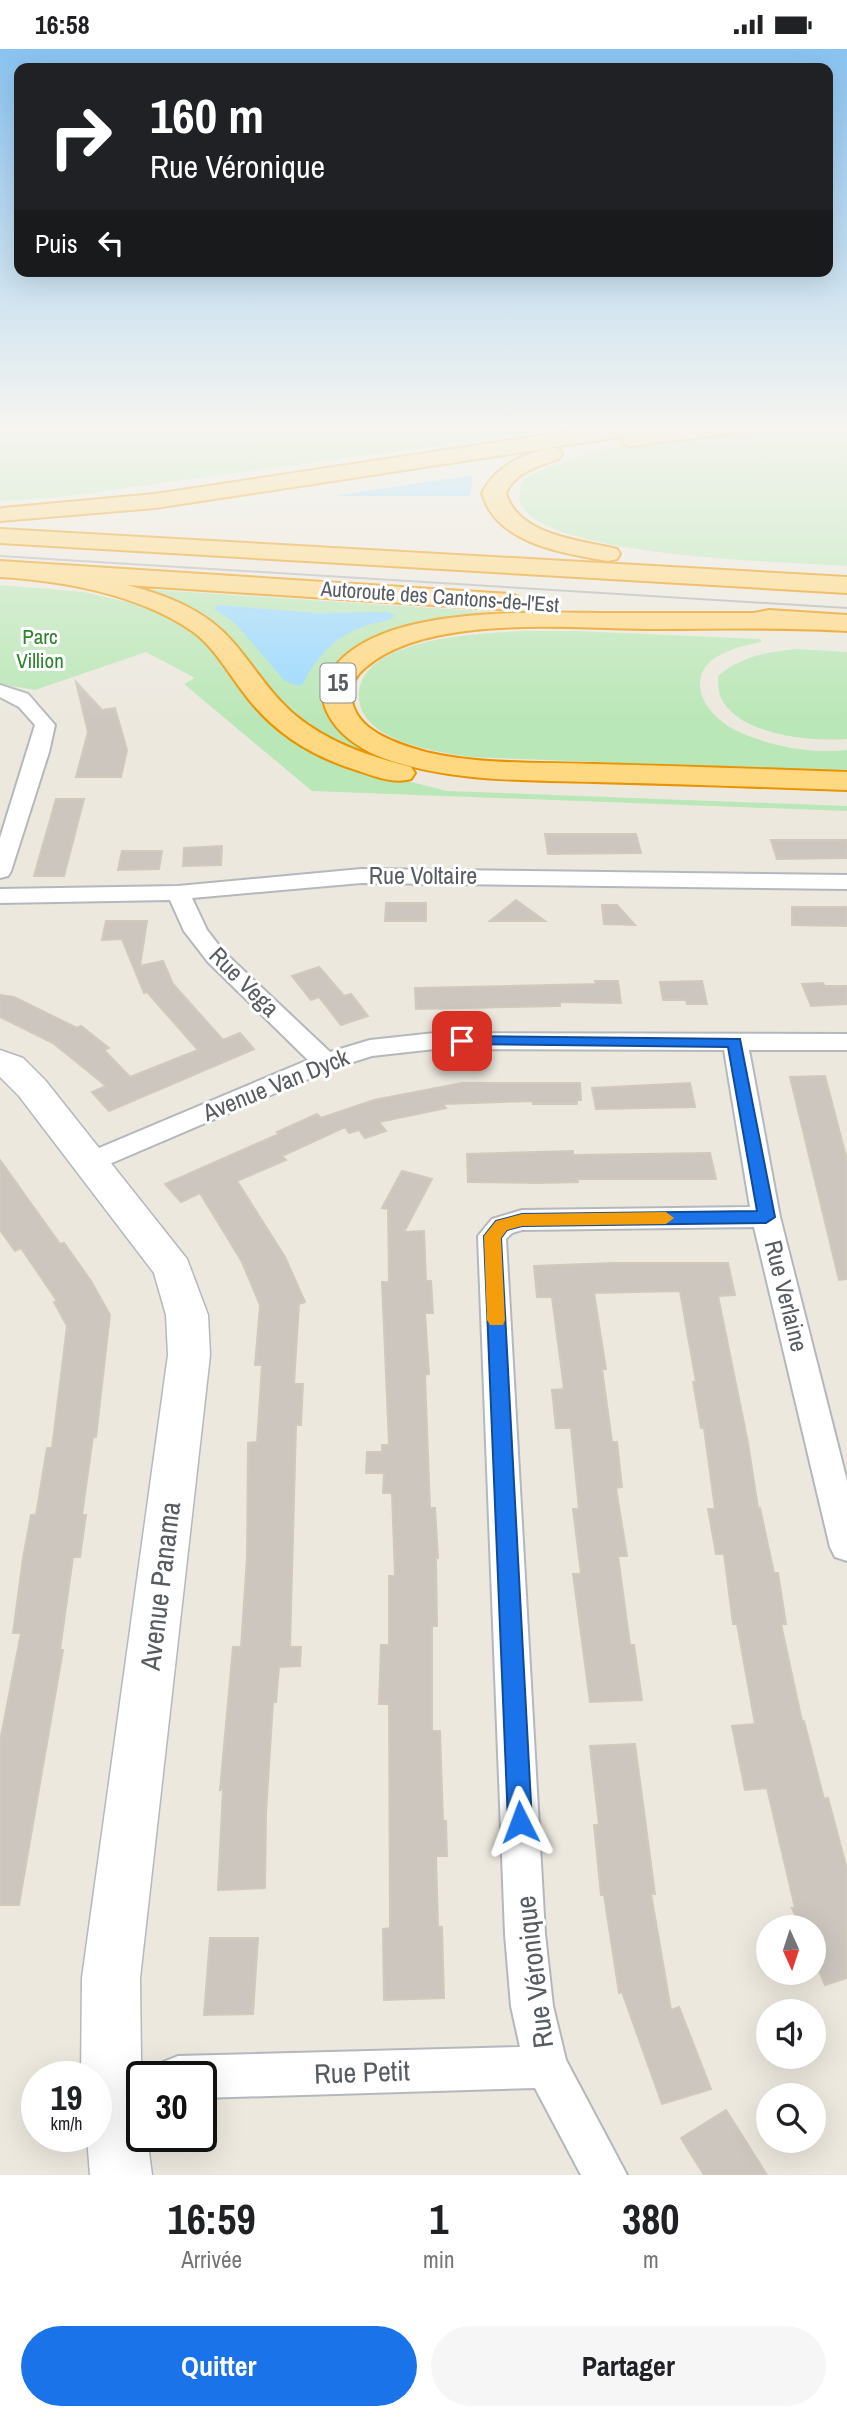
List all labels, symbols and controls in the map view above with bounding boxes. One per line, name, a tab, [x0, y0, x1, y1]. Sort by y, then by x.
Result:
text: 16:58	[35, 7, 90, 42]
text: 160 m	[150, 82, 264, 148]
icon: right	[35, 91, 126, 182]
text: Rue Véronique	[150, 145, 325, 188]
icon: left	[92, 224, 130, 262]
text: Puis	[35, 226, 78, 261]
street label: Autoroute des Cantons-de-l'Est	[319, 574, 560, 619]
park label: Parc Villion	[16, 622, 64, 675]
road number: 15	[320, 663, 356, 703]
street label: Rue Voltaire	[369, 859, 477, 891]
street label: Rue Vega	[203, 939, 287, 1023]
pin	[432, 1011, 492, 1071]
icon: arrive	[443, 1022, 481, 1060]
street label: Avenue Van Dyck	[197, 1040, 353, 1128]
street label: Rue Verlaine	[758, 1237, 816, 1355]
street label: Avenue Panama	[131, 1499, 189, 1673]
position arrow	[483, 1785, 557, 1859]
street label: Rue Véronique	[506, 1894, 562, 2050]
north arrow	[756, 1915, 826, 1985]
map controls	[756, 1915, 826, 2153]
button: sound	[756, 1999, 826, 2069]
street label: Rue Petit	[313, 2051, 411, 2093]
speed limit sign: 30	[126, 2061, 217, 2152]
text: 19	[51, 2074, 82, 2121]
button: search	[756, 2083, 826, 2153]
text: km/h	[51, 2111, 83, 2136]
text: 16:59	[168, 2191, 256, 2247]
text: 1	[429, 2191, 448, 2247]
text: 380	[622, 2191, 680, 2247]
text: Arrivée	[181, 2244, 242, 2275]
text: min	[423, 2244, 455, 2275]
text: m	[643, 2244, 659, 2275]
button: Quitter	[21, 2326, 417, 2406]
button: Partager	[431, 2326, 826, 2406]

